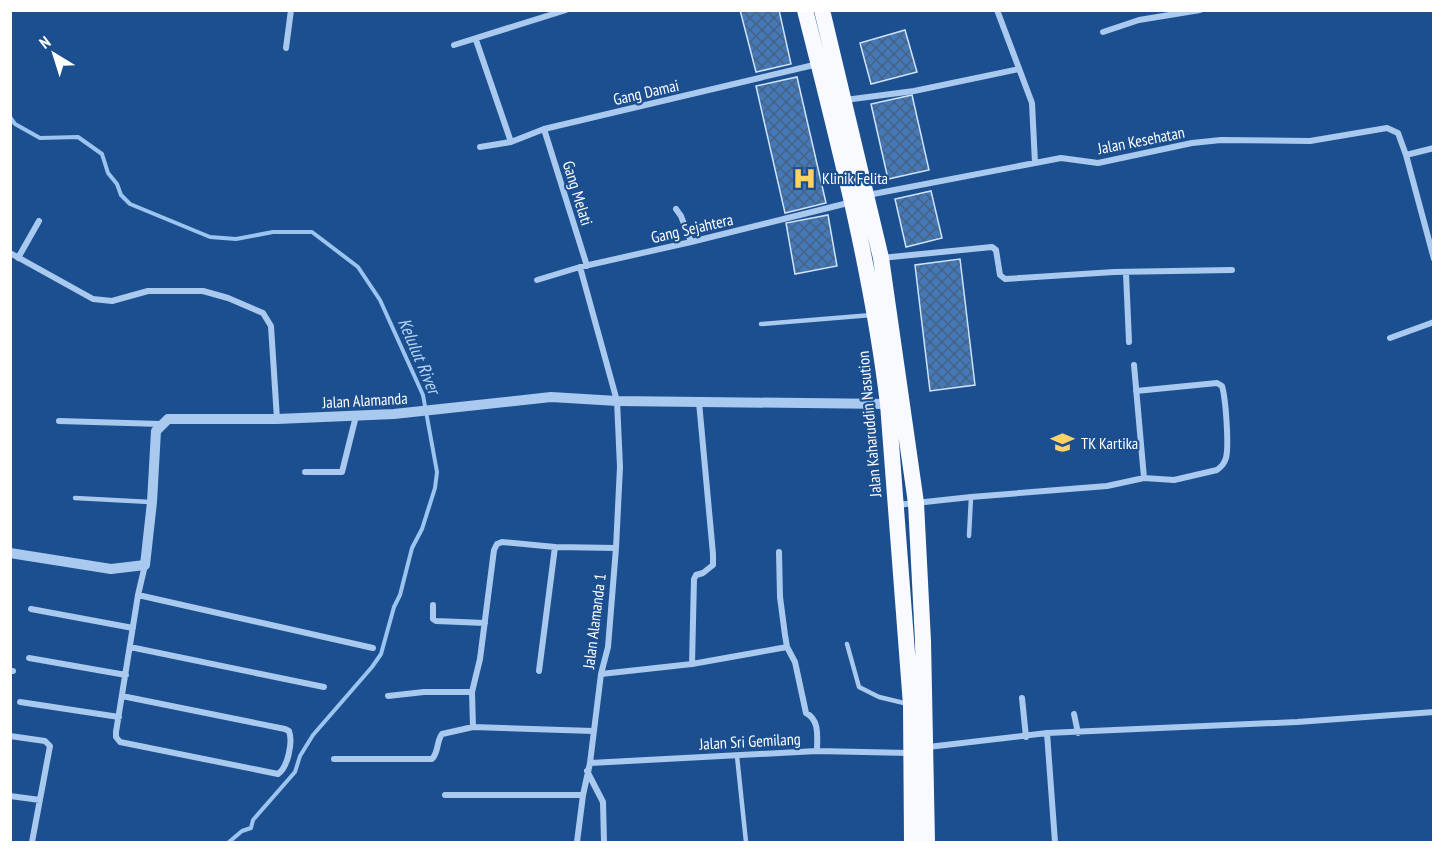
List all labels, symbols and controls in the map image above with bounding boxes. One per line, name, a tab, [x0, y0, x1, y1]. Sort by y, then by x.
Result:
north arrow	[24, 24, 84, 84]
text: N	[35, 32, 54, 53]
street label: Gang Damai	[611, 75, 681, 109]
street label: Jalan Kesehatan	[1095, 122, 1186, 158]
street label: Gang Melati	[559, 158, 597, 228]
hospital icon: Klinik Felita	[791, 165, 817, 191]
place label: Klinik Felita	[822, 168, 888, 188]
street label: Gang Sejahtera	[649, 209, 735, 247]
water label: Kelulut River	[393, 314, 447, 400]
street label: Jalan Kaharuddin Nasution	[853, 350, 885, 499]
street label: Jalan Alamanda	[321, 388, 408, 412]
school or university icon: TK Kartika	[1050, 430, 1076, 456]
place label: TK Kartika	[1081, 433, 1138, 453]
street label: Jalan Alamanda 1	[578, 572, 610, 671]
street label: Jalan Sri Gemilang	[698, 728, 801, 754]

